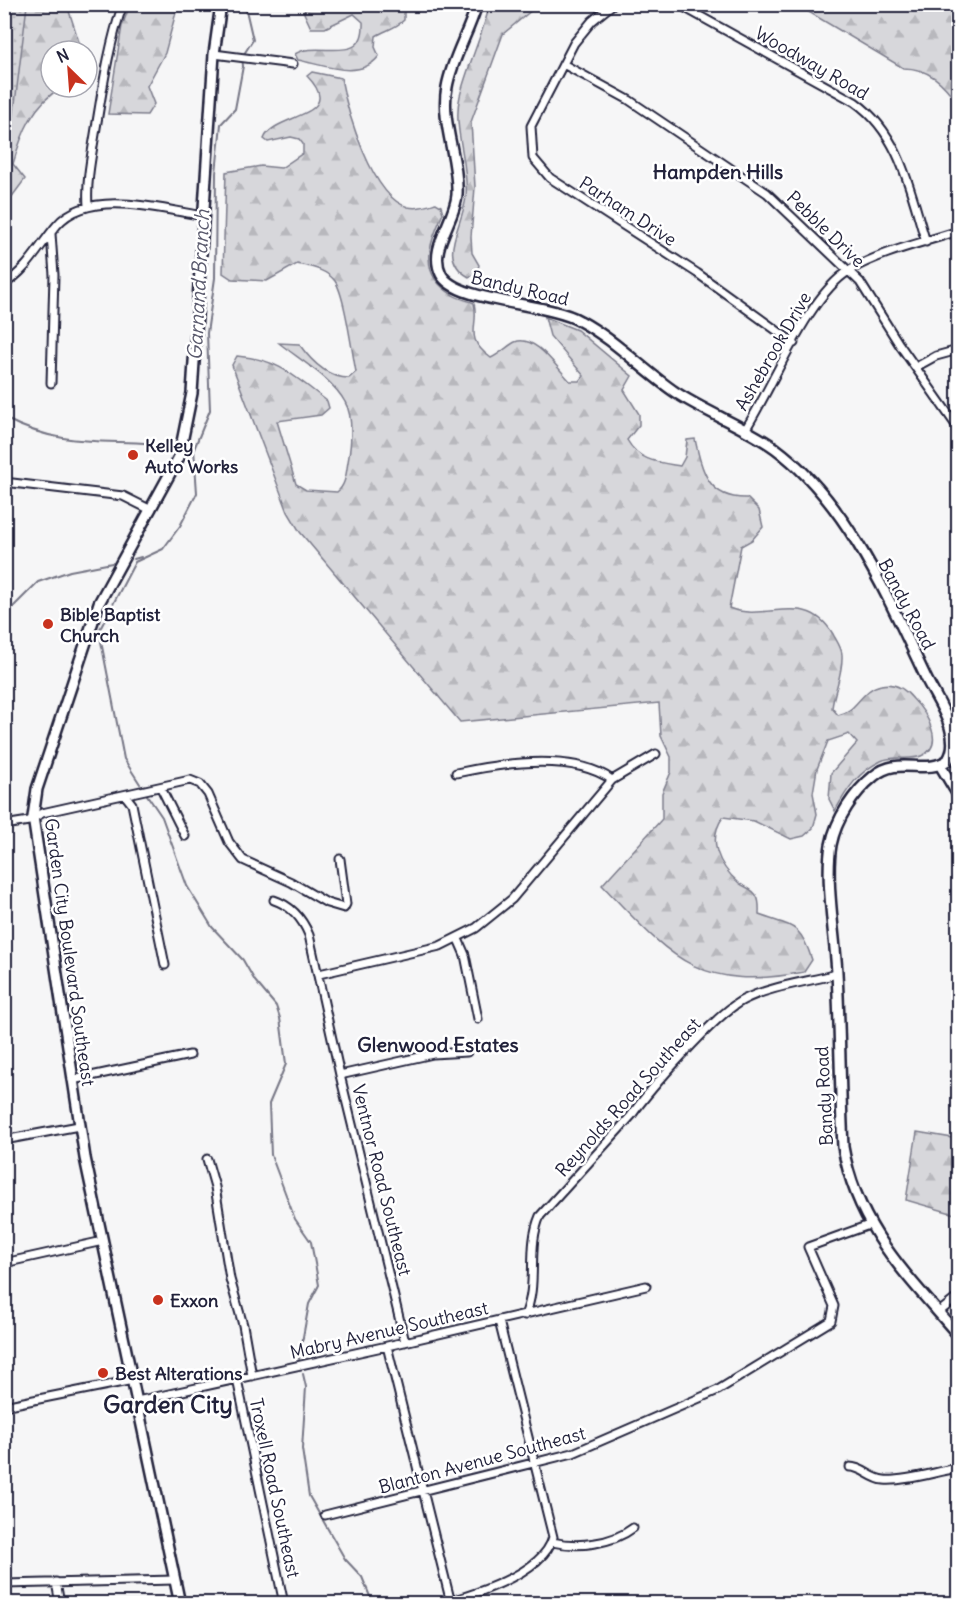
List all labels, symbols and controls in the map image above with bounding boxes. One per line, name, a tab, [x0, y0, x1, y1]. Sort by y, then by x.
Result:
street label: Woodway Road	[751, 21, 873, 105]
north arrow	[39, 39, 99, 99]
text: N	[53, 44, 72, 67]
district label: Hampden Hills	[653, 159, 783, 184]
street label: Parham Drive	[575, 171, 681, 251]
street label: Pebble Drive	[782, 186, 870, 272]
water label: Garnand Branch	[182, 209, 214, 361]
street label: Bandy Road	[469, 266, 572, 311]
street label: Ashebrook Drive	[730, 288, 816, 414]
place label: Kelley Auto Works	[145, 434, 238, 478]
marker: Kelley Auto Works	[126, 448, 140, 462]
street label: Bandy Road	[873, 555, 941, 654]
place label: Bible Baptist Church	[60, 603, 161, 647]
marker: Bible Baptist Church	[41, 617, 55, 631]
street label: Garden City Boulevard Southeast	[40, 817, 100, 1087]
street label: Reynolds Road Southeast	[550, 1013, 706, 1181]
district label: Glenwood Estates	[357, 1032, 519, 1057]
street label: Bandy Road	[810, 1045, 838, 1146]
street label: Ventnor Road Southeast	[347, 1082, 417, 1278]
place label: Exxon	[170, 1289, 219, 1312]
marker: Exxon	[151, 1293, 165, 1307]
street label: Mabry Avenue Southeast	[288, 1296, 490, 1364]
place label: Best Alterations	[115, 1362, 242, 1385]
marker: Best Alterations	[96, 1366, 110, 1380]
district label: Garden City	[103, 1389, 233, 1419]
street label: Troxell Road Southeast	[245, 1396, 305, 1580]
street label: Blanton Avenue Southeast	[376, 1421, 588, 1499]

